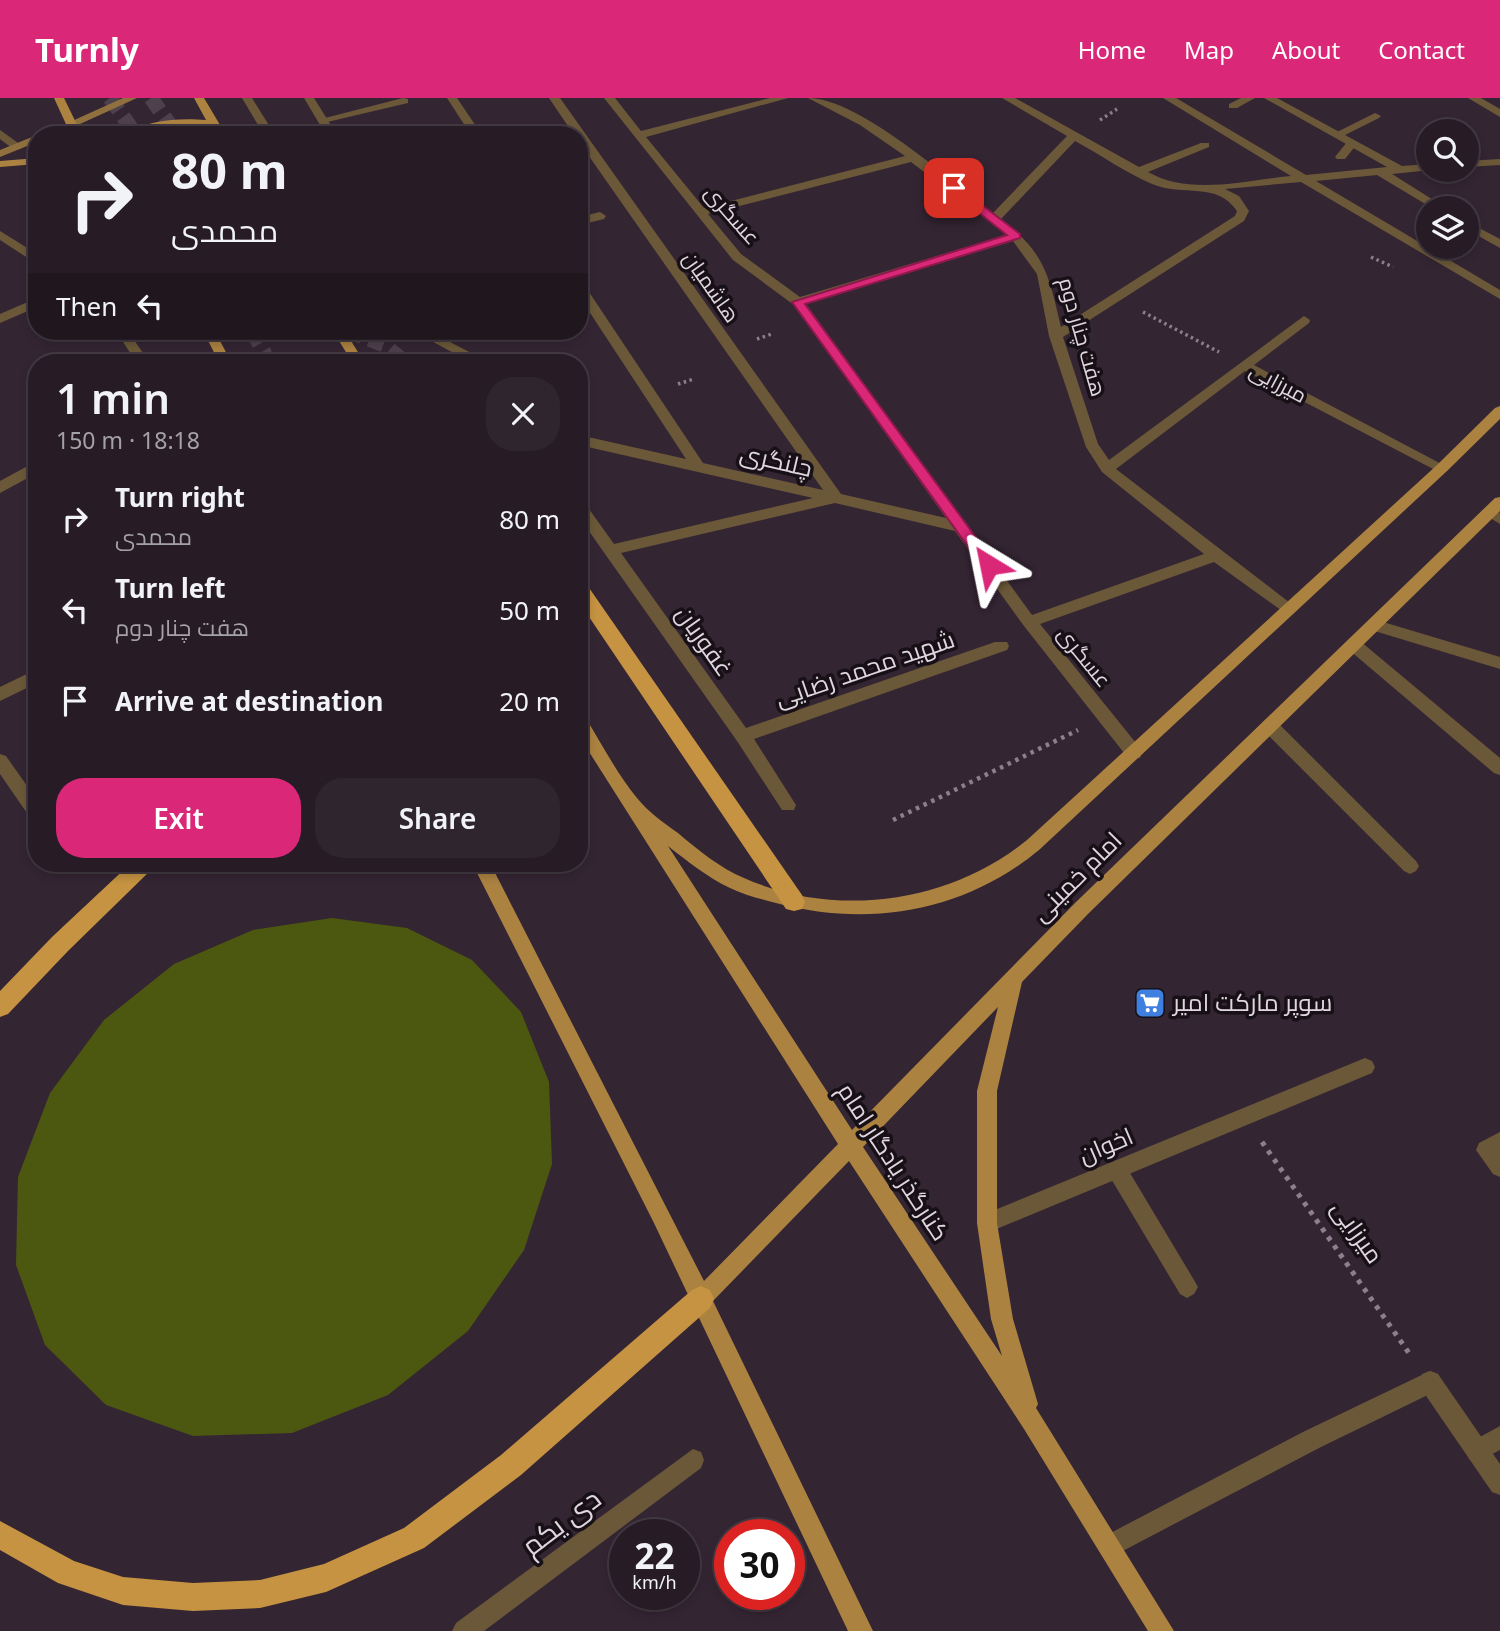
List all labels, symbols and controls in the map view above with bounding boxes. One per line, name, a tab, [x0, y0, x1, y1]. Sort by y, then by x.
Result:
text: Turnly	[35, 27, 139, 72]
text: Home	[1078, 33, 1146, 66]
text: Map	[1184, 33, 1234, 66]
text: About	[1272, 33, 1340, 66]
text: Contact	[1378, 33, 1465, 66]
map controls	[1416, 119, 1479, 259]
button: search	[1416, 119, 1479, 182]
text: 80 m	[171, 137, 288, 203]
icon: right	[56, 154, 147, 245]
pin	[924, 158, 984, 218]
icon: arrive	[935, 169, 973, 207]
street label: عسگری	[699, 179, 766, 250]
button: layers	[1416, 196, 1479, 259]
text: محمدی	[171, 208, 278, 251]
street label: هاشمیان	[677, 245, 746, 328]
street label: هفت چنار دوم	[1052, 274, 1113, 400]
icon: left	[131, 287, 169, 325]
text: Then	[56, 288, 117, 324]
street label: میرزایی	[1245, 355, 1312, 409]
text: 1 min	[56, 369, 170, 426]
button: close	[486, 377, 560, 451]
text: 150 m · 18:18	[56, 424, 200, 456]
street label: چلنگری	[737, 435, 816, 485]
text: Turn right	[115, 479, 245, 515]
icon: right	[56, 500, 94, 538]
text: 80 m	[499, 501, 560, 537]
text: محمدی	[115, 520, 192, 552]
position arrow	[952, 528, 1026, 602]
text: Turn left	[115, 570, 226, 606]
icon: left	[56, 591, 94, 629]
text: 50 m	[499, 592, 560, 628]
street label: غفوریان	[669, 598, 741, 682]
text: هفت چنار دوم	[115, 611, 249, 643]
street label: عسگری	[1052, 620, 1118, 693]
street label: شهید محمد رضایی	[770, 621, 959, 714]
icon: arrive	[56, 682, 94, 720]
text: Arrive at destination	[115, 683, 384, 719]
text: 20 m	[499, 683, 560, 719]
button: Exit	[56, 778, 301, 858]
button: Share	[315, 778, 560, 858]
street label: امام خمینی	[1024, 824, 1129, 929]
place label: سوپر مارکت امیر	[1171, 985, 1332, 1019]
supermarket icon: سوپر مارکت امیر	[1133, 986, 1167, 1020]
street label: کنارگذر یادگار امام	[830, 1076, 958, 1247]
street label: اخوان	[1073, 1118, 1138, 1171]
street label: میرزایی	[1325, 1193, 1392, 1269]
street label: دی یکم	[513, 1479, 609, 1565]
speed limit sign: 30	[714, 1519, 805, 1610]
text: 22	[634, 1532, 675, 1579]
text: km/h	[632, 1570, 677, 1594]

